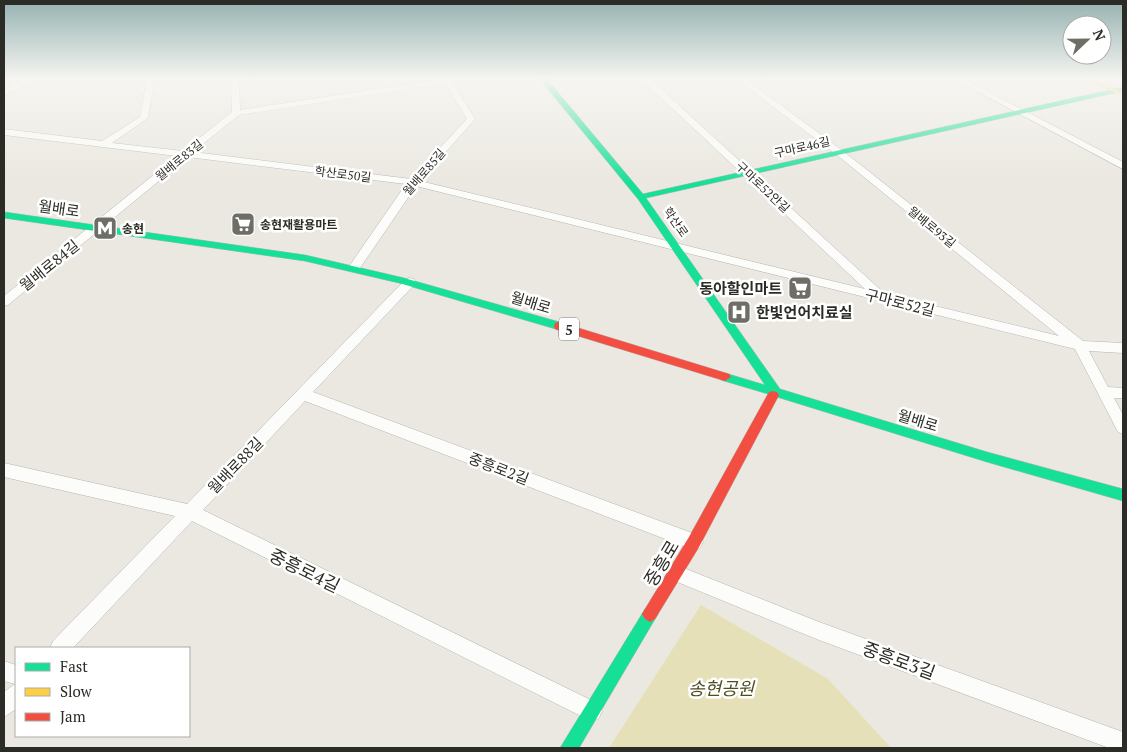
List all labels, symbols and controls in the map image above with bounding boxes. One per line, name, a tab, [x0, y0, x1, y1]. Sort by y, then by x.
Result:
north arrow	[1062, 15, 1112, 65]
text: N	[1089, 26, 1110, 44]
street label: 구마로46길	[773, 133, 831, 161]
street label: 월배로83길	[152, 136, 206, 184]
street label: 월배로85길	[400, 146, 448, 198]
street label: 구마로52안길	[733, 158, 793, 216]
street label: 학산로50길	[314, 163, 372, 185]
street label: 월배로	[37, 195, 81, 221]
street label: 월배로93길	[905, 203, 959, 251]
street label: 학산로	[660, 204, 692, 240]
supermarket icon: 송현재활용마트	[230, 211, 256, 237]
metro station icon: 송현	[92, 215, 118, 241]
place label: 송현재활용마트	[260, 217, 337, 232]
place label: 송현	[122, 221, 144, 236]
street label: 월배로84길	[15, 235, 83, 295]
supermarket icon: 동아할인마트	[787, 275, 813, 301]
place label: 동아할인마트	[699, 278, 782, 298]
street label: 구마로52길	[863, 284, 937, 320]
street label: 월배로	[508, 286, 554, 318]
hospital icon: 한빛언어치료실	[726, 299, 752, 325]
place label: 한빛언어치료실	[756, 302, 853, 322]
road number: 5	[559, 318, 579, 340]
street label: 월배로	[895, 404, 941, 436]
street label: 월배로88길	[203, 432, 267, 498]
street label: 중흥로2길	[466, 447, 532, 489]
street label: 중흥로	[638, 536, 684, 590]
street label: 중흥로4길	[266, 543, 344, 597]
street label: 중흥로3길	[859, 636, 939, 684]
legend	[15, 647, 190, 737]
text: Fast	[60, 656, 88, 676]
park label: 송현공원	[688, 676, 756, 700]
text: Slow	[60, 681, 93, 701]
text: Jam	[60, 706, 86, 726]

